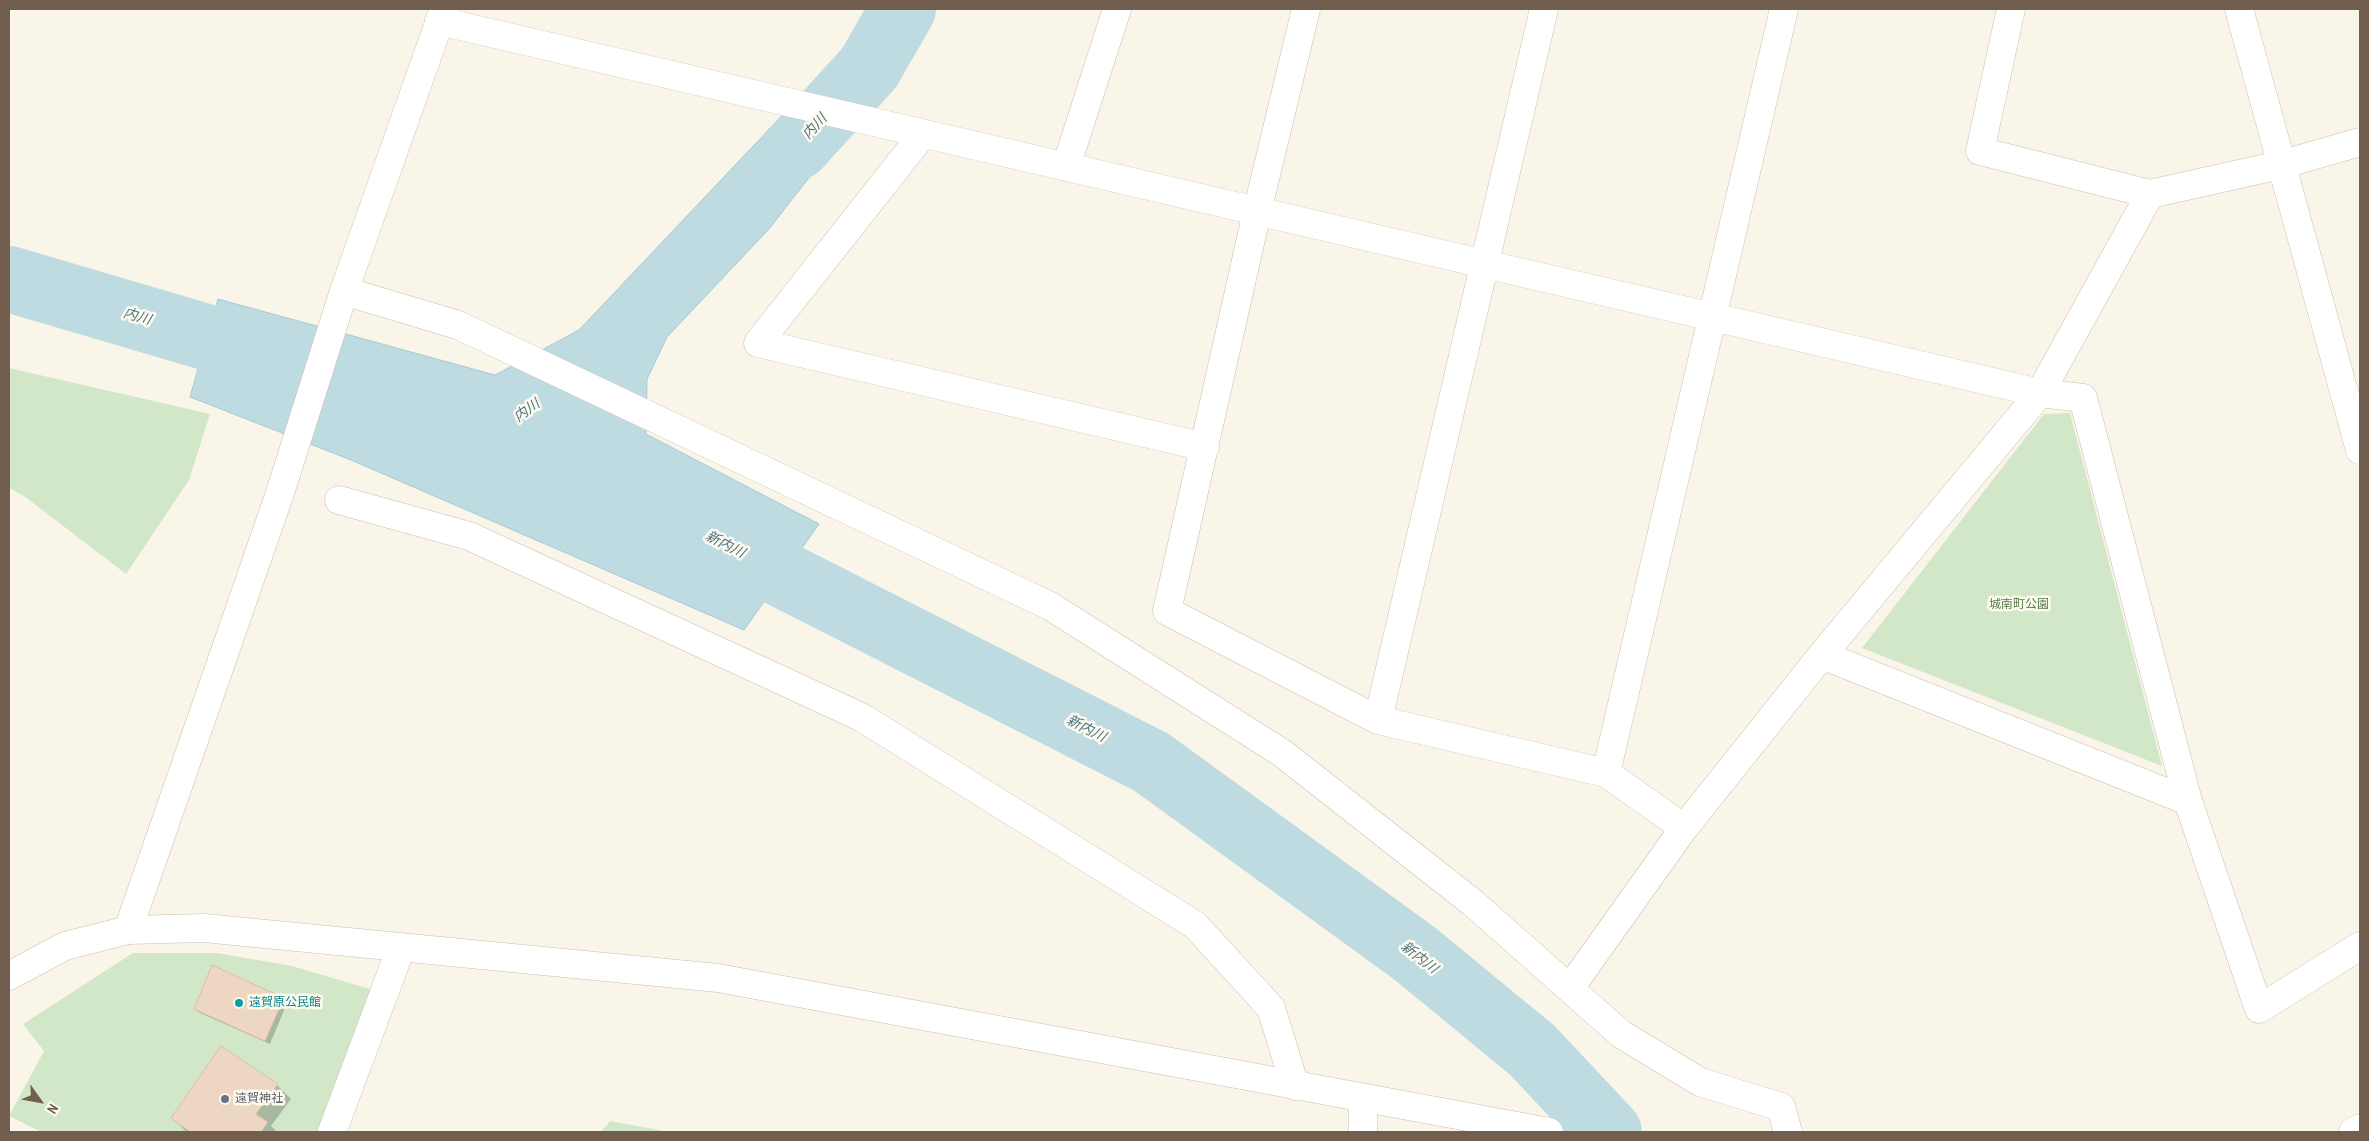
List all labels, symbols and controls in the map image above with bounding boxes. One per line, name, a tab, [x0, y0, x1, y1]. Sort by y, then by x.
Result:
water label: 内川	[799, 111, 831, 143]
water label: 内川	[121, 305, 153, 329]
water label: 内川	[511, 396, 543, 426]
water label: 新内川	[702, 528, 748, 562]
park label: 城南町公園	[1989, 598, 2049, 612]
water label: 新内川	[1063, 712, 1109, 746]
water label: 新内川	[1397, 938, 1441, 978]
place label: 遠賀原公民館	[249, 996, 321, 1010]
marker: 遠賀原公民館	[233, 997, 245, 1009]
north arrow	[15, 1076, 65, 1126]
place label: 遠賀神社	[235, 1092, 283, 1106]
marker: 遠賀神社	[219, 1093, 231, 1105]
text: N	[43, 1101, 63, 1117]

